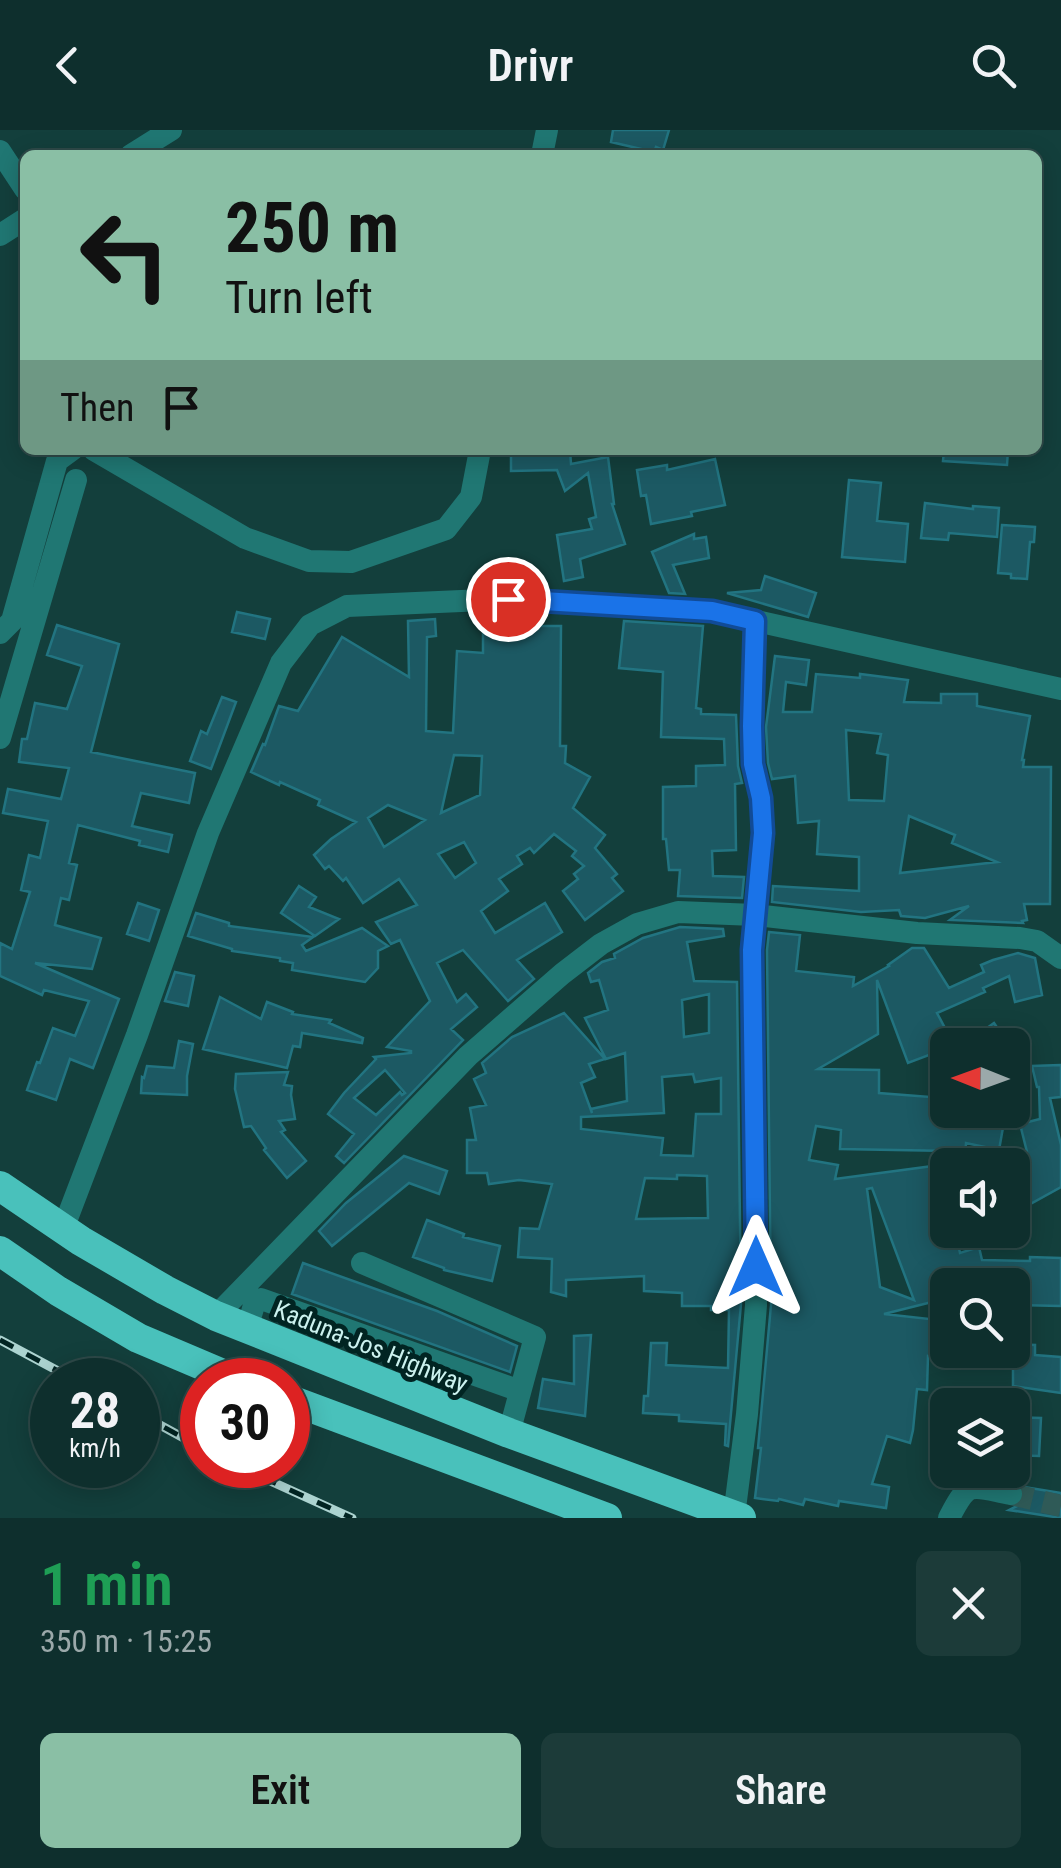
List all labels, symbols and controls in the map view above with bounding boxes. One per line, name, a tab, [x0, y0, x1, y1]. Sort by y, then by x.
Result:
icon: back	[40, 38, 95, 93]
icon: search	[966, 38, 1021, 93]
text: Drivr	[488, 39, 573, 92]
text: 250 m	[225, 187, 399, 269]
icon: left	[60, 190, 190, 320]
text: Turn left	[225, 271, 373, 324]
icon: arrive	[154, 380, 209, 435]
text: Then	[60, 386, 134, 430]
pin	[466, 557, 551, 642]
icon: arrive	[481, 572, 536, 627]
north arrow	[930, 1028, 1030, 1128]
map controls	[930, 1028, 1030, 1488]
button: sound	[930, 1148, 1030, 1248]
position arrow	[704, 1215, 808, 1319]
button: search	[930, 1268, 1030, 1368]
street label: Kaduna-Jos Highway	[270, 1294, 472, 1399]
speed limit sign: 30	[180, 1358, 310, 1488]
text: 28	[70, 1382, 120, 1440]
button: layers	[930, 1388, 1030, 1488]
text: km/h	[69, 1434, 121, 1463]
text: 1 min	[40, 1549, 173, 1620]
button: close	[916, 1551, 1021, 1656]
text: 350 m · 15:25	[40, 1622, 212, 1660]
button: Exit	[40, 1733, 521, 1848]
button: Share	[541, 1733, 1021, 1848]

